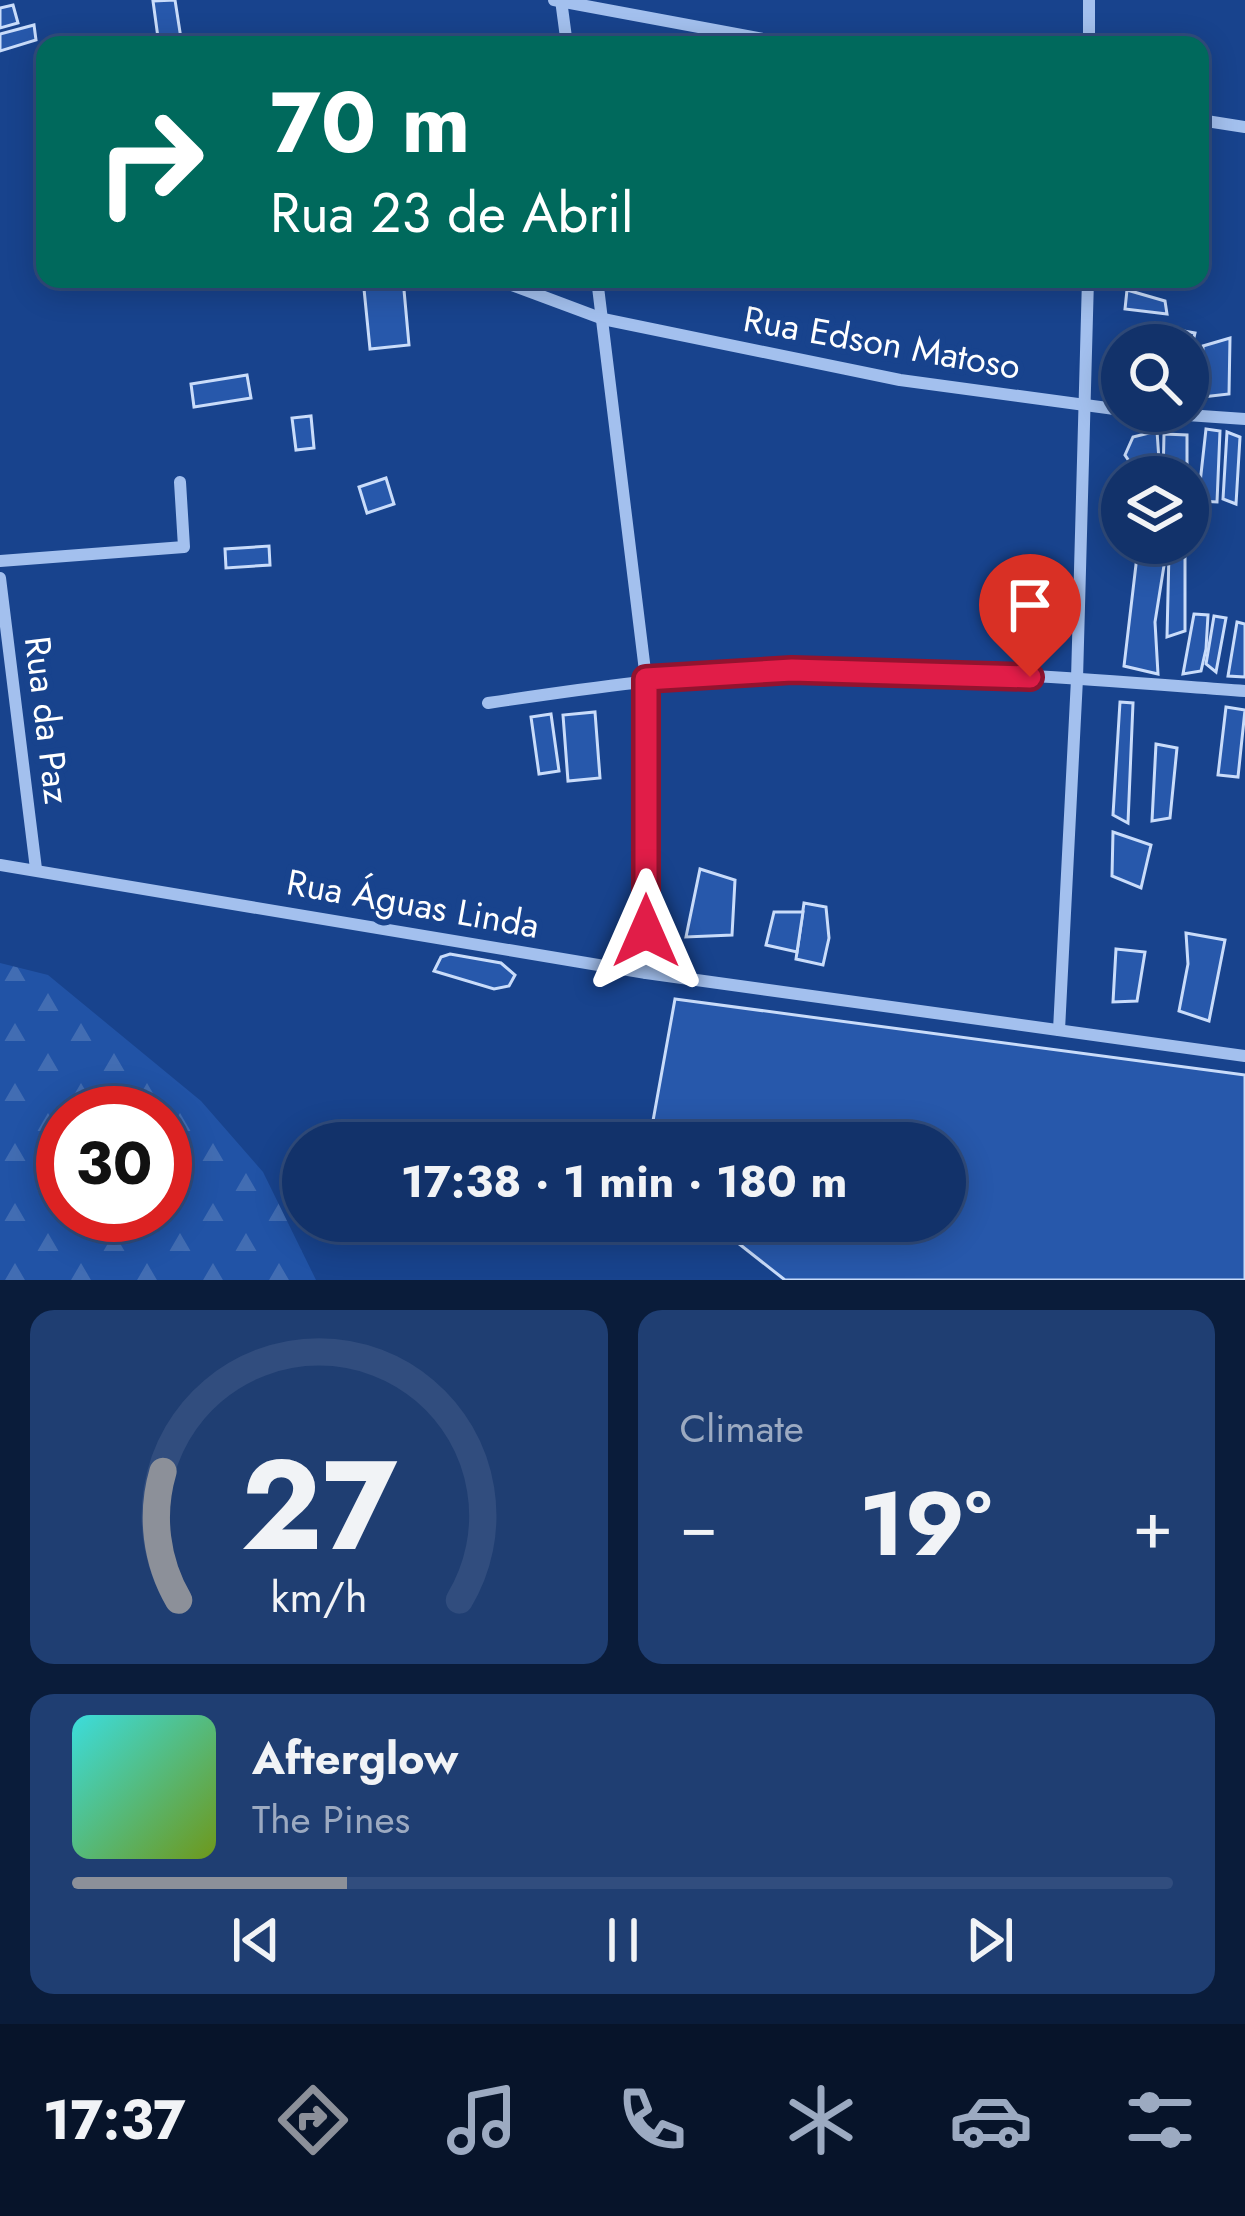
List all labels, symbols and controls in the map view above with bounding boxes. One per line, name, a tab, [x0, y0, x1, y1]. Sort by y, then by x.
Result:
text: 70 m	[270, 62, 470, 184]
icon: right	[72, 84, 228, 240]
text: Rua 23 de Abril	[270, 174, 633, 252]
street label: Rua Edson Matoso	[739, 292, 1025, 392]
map controls	[1101, 324, 1209, 564]
button: search	[1101, 324, 1209, 432]
button: layers	[1101, 456, 1209, 564]
pin	[979, 554, 1081, 677]
icon: arrive	[997, 572, 1063, 638]
street label: Rua da Paz	[12, 633, 84, 807]
street label: Rua Águas Linda	[283, 855, 543, 951]
position arrow	[583, 868, 709, 994]
speed limit sign: 30	[36, 1086, 192, 1242]
text: 17:38 · 1 min · 180 m	[401, 1149, 847, 1214]
text: Climate	[680, 1400, 804, 1457]
text: 27	[240, 1415, 397, 1596]
text: 19°	[859, 1459, 992, 1589]
text: −	[680, 1477, 718, 1573]
text: +	[1132, 1477, 1173, 1573]
text: km/h	[270, 1566, 367, 1628]
text: Afterglow	[252, 1726, 458, 1791]
text: The Pines	[252, 1791, 410, 1848]
icon: previous	[223, 1907, 289, 1973]
icon: pause	[590, 1907, 656, 1973]
icon: next	[957, 1907, 1023, 1973]
icon: directions	[271, 2078, 355, 2162]
icon: music	[440, 2078, 524, 2162]
icon: phone	[610, 2078, 694, 2162]
icon: climate	[779, 2078, 863, 2162]
icon: car	[949, 2078, 1033, 2162]
icon: filters	[1118, 2078, 1202, 2162]
text: 17:37	[43, 2081, 185, 2159]

